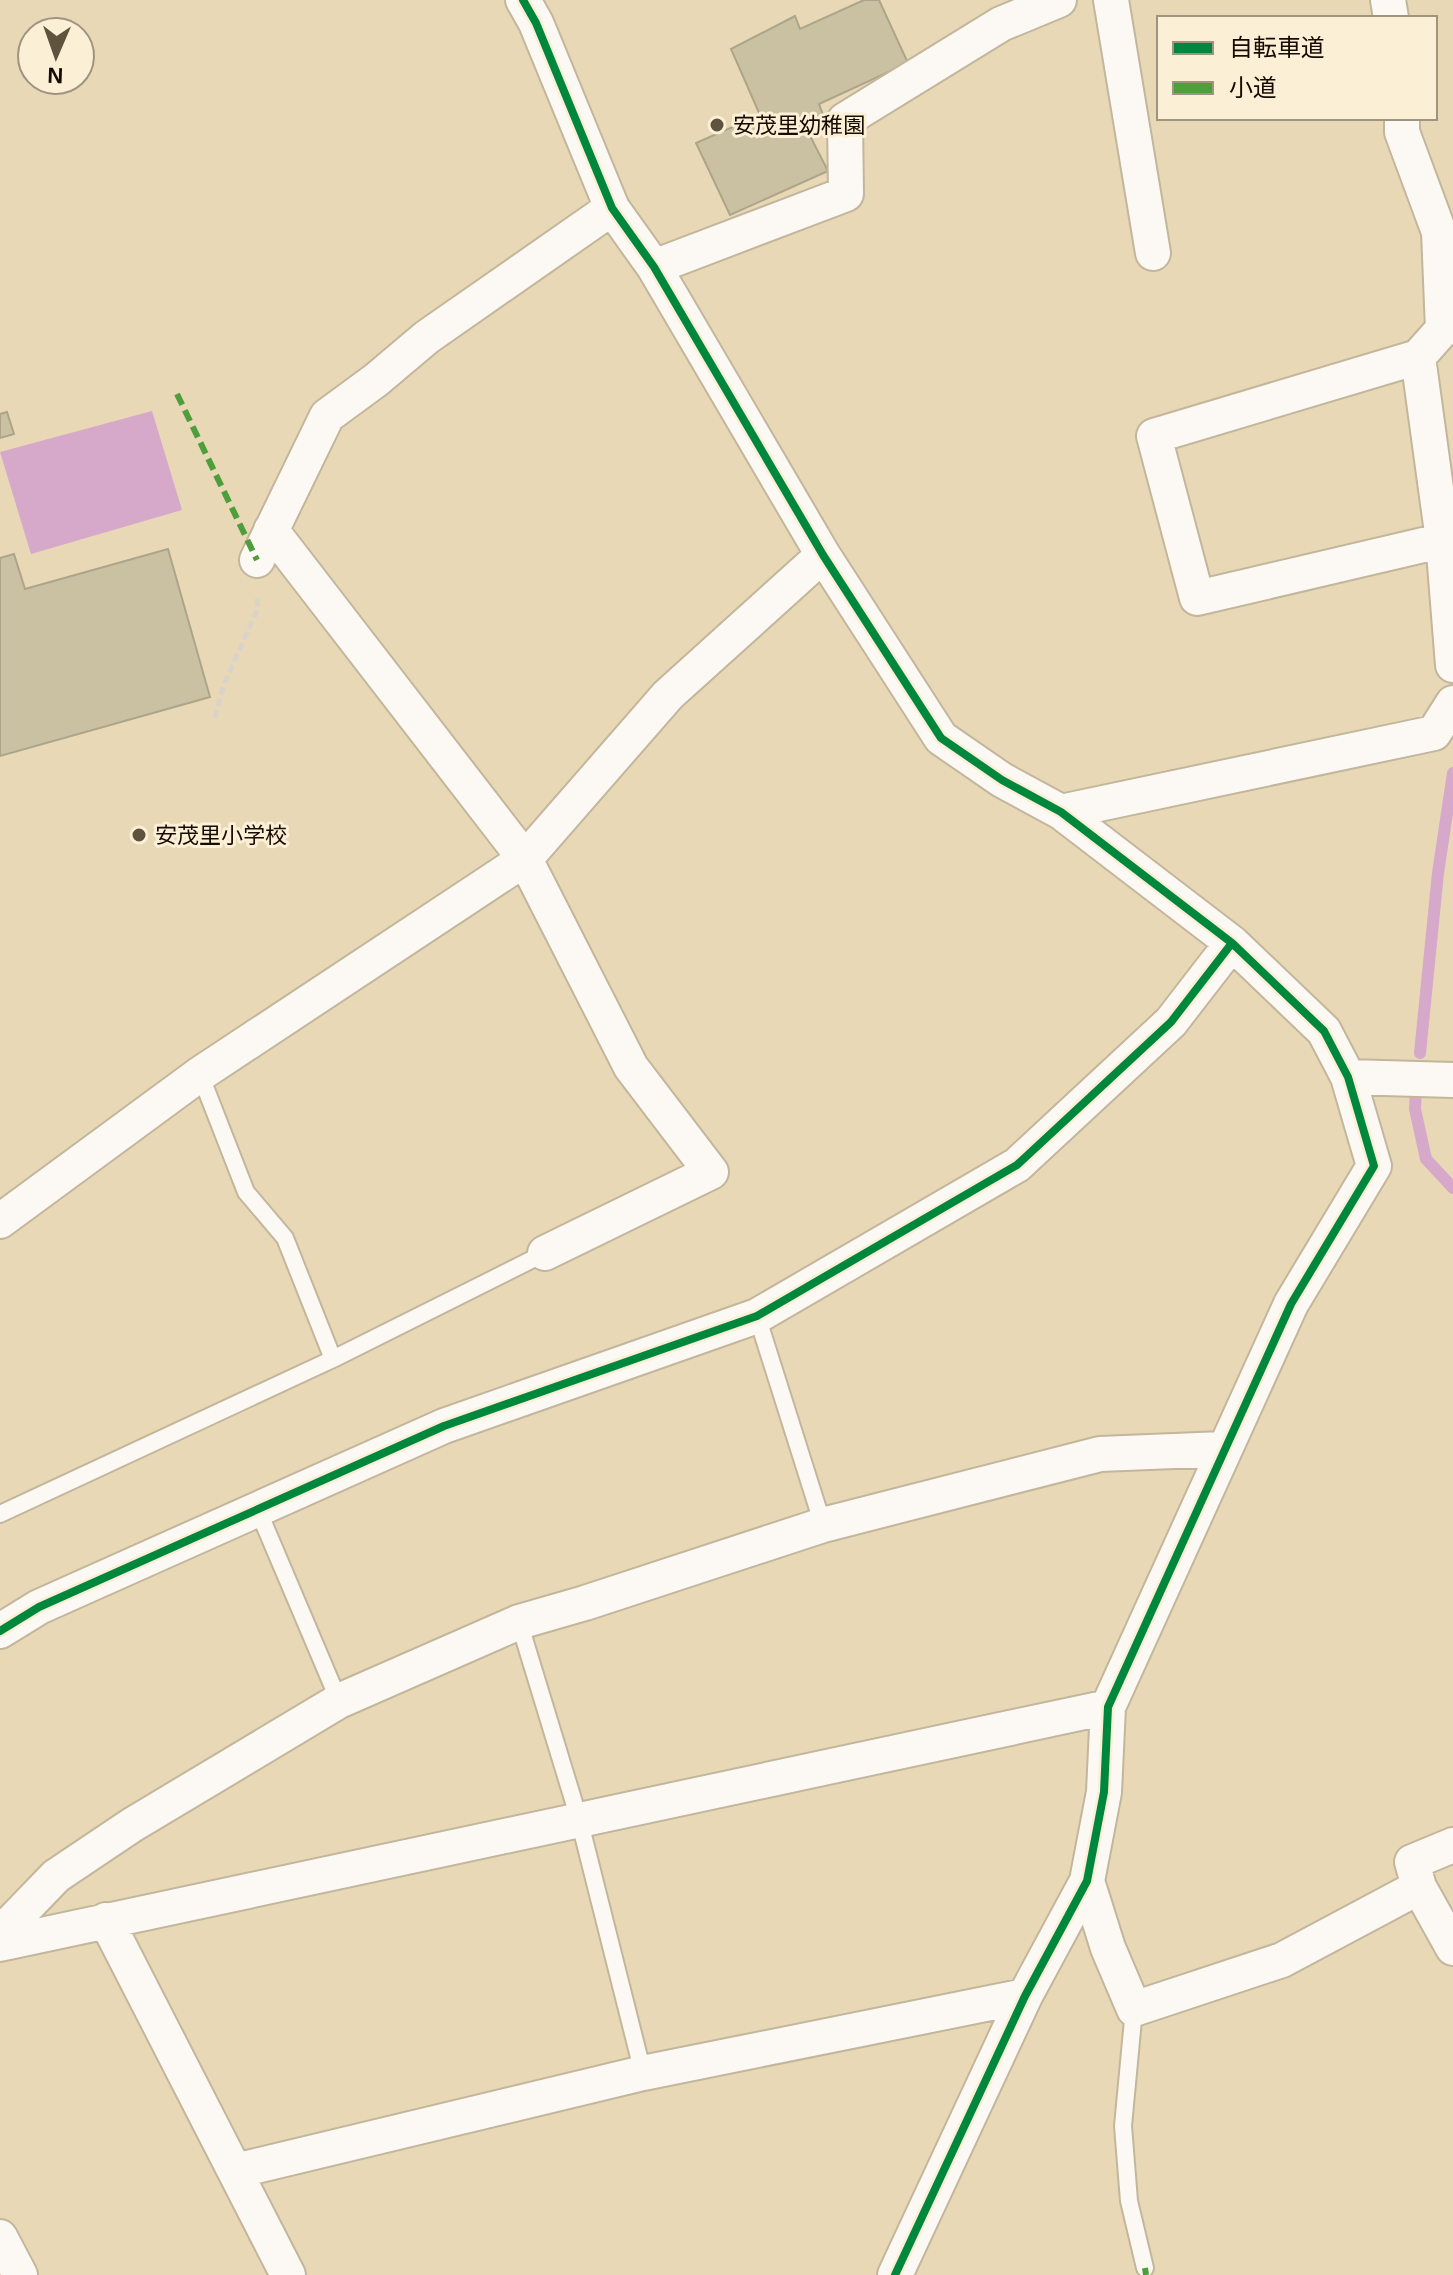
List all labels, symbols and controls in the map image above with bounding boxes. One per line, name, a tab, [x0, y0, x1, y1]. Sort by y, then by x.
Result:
north arrow	[16, 16, 96, 96]
legend	[1157, 16, 1437, 120]
text: 自転車道	[1229, 34, 1325, 61]
text: N	[47, 63, 64, 88]
text: 小道	[1229, 74, 1277, 101]
place label: 安茂里幼稚園	[733, 113, 865, 138]
marker: 安茂里幼稚園	[708, 116, 726, 134]
place label: 安茂里小学校	[155, 823, 287, 848]
marker: 安茂里小学校	[130, 826, 148, 844]

